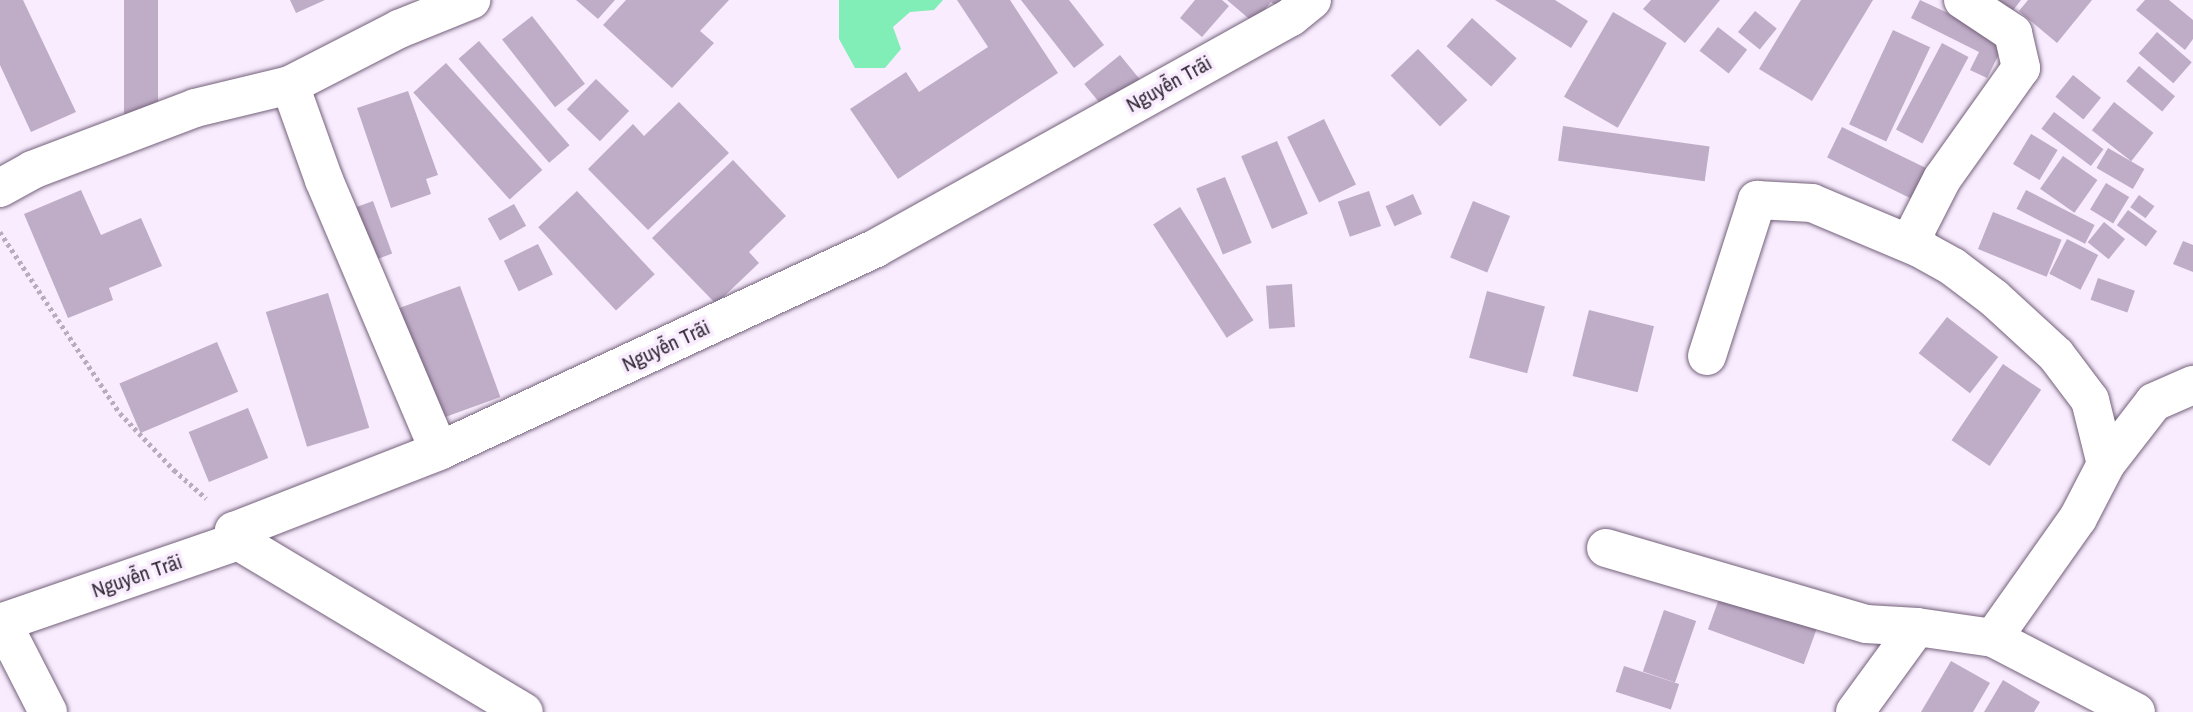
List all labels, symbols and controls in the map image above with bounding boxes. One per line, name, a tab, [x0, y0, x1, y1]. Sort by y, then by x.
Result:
street label: Nguyễn Trãi	[1122, 50, 1216, 118]
street label: Nguyễn Trãi	[618, 315, 714, 377]
street label: Nguyễn Trãi	[88, 549, 186, 603]

